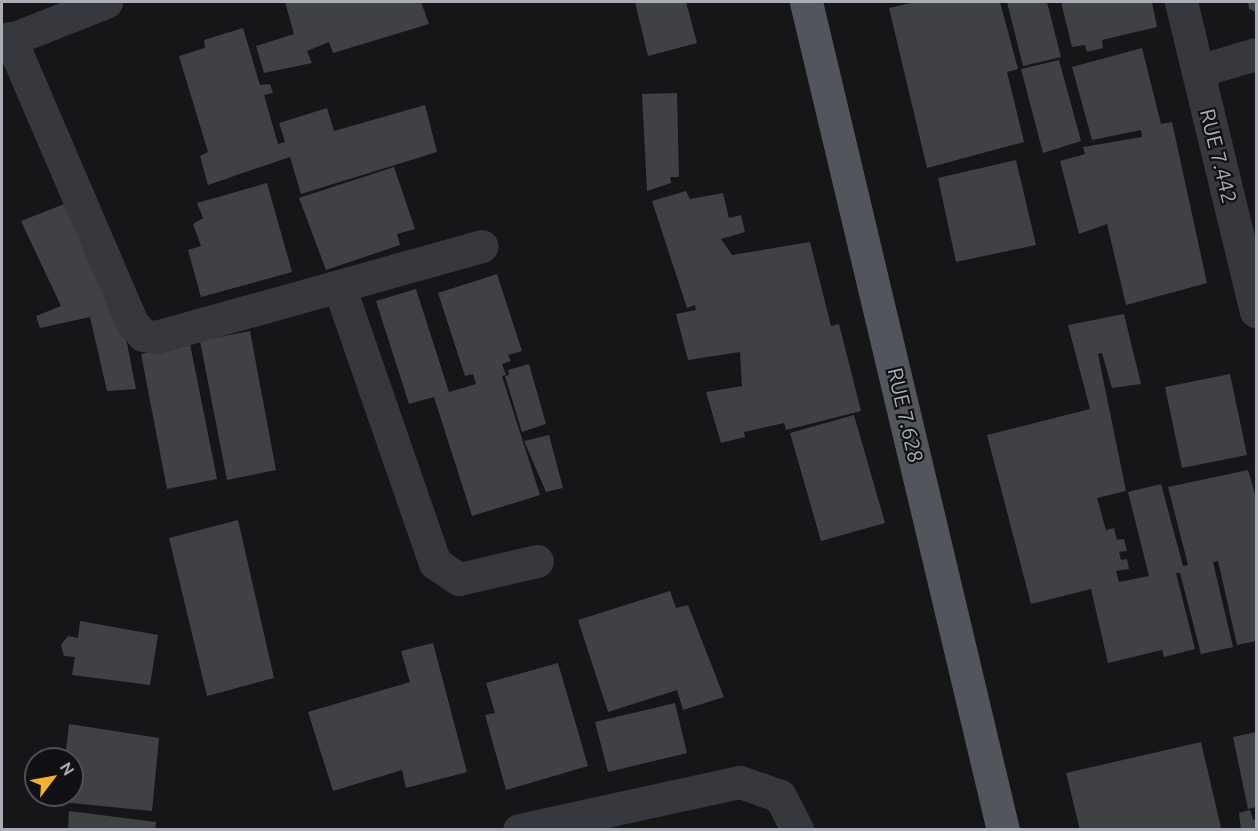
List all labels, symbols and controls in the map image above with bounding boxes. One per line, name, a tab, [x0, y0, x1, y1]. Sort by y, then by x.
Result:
street label: RUE 7.442	[1195, 106, 1243, 206]
street label: RUE 7.628	[883, 365, 929, 465]
north arrow	[24, 747, 84, 807]
text: N	[57, 759, 78, 778]

